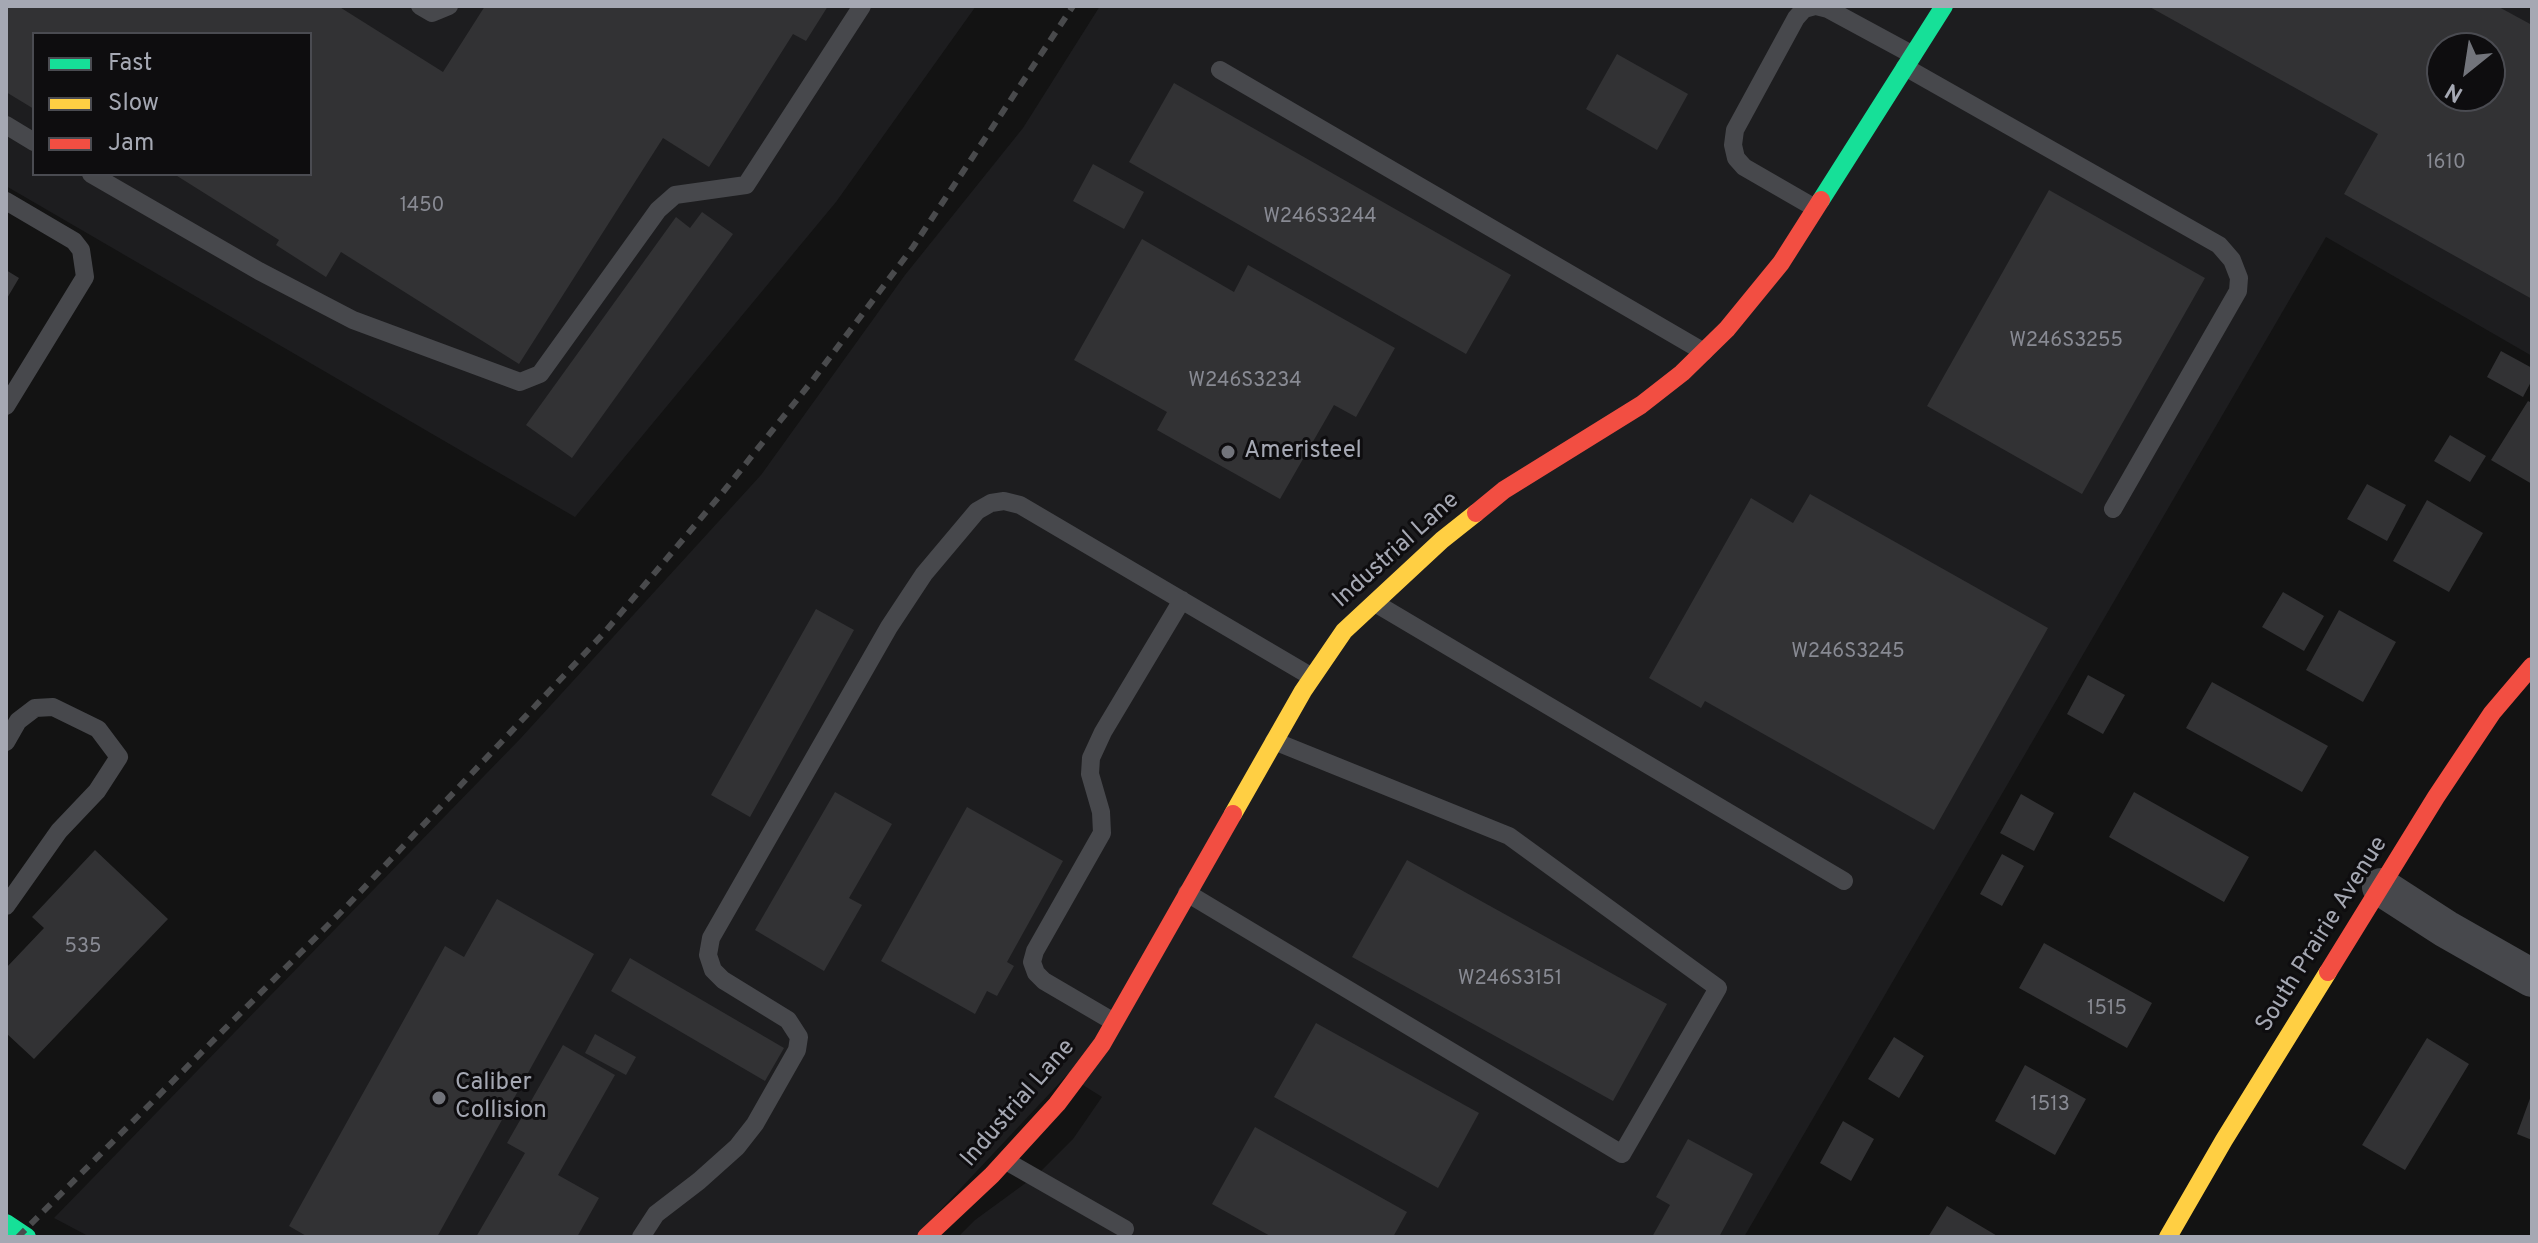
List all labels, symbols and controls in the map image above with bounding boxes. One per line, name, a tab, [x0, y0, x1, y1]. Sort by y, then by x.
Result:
legend	[32, 32, 312, 176]
north arrow	[2426, 32, 2506, 112]
text: Fast	[108, 49, 152, 79]
text: N	[2441, 76, 2468, 107]
text: Slow	[108, 89, 159, 119]
text: Jam	[108, 129, 154, 159]
house number: 1610	[2426, 152, 2466, 176]
house number: 1450	[400, 195, 444, 219]
house number: W246S3244	[1263, 206, 1377, 230]
house number: W246S3255	[2009, 330, 2123, 354]
house number: W246S3234	[1188, 370, 1302, 394]
place label: Ameristeel	[1244, 438, 1362, 466]
marker: Ameristeel	[1219, 443, 1237, 461]
street label: Industrial Lane	[1328, 487, 1466, 615]
house number: W246S3245	[1791, 641, 1905, 665]
street label: South Prairie Avenue	[2251, 832, 2395, 1038]
house number: 535	[65, 936, 101, 960]
house number: W246S3151	[1458, 968, 1562, 992]
house number: 1515	[2087, 998, 2127, 1022]
street label: Industrial Lane	[956, 1034, 1082, 1174]
place label: Caliber Collision	[455, 1070, 547, 1126]
marker: Caliber Collision	[430, 1089, 448, 1107]
house number: 1513	[2030, 1094, 2070, 1118]

